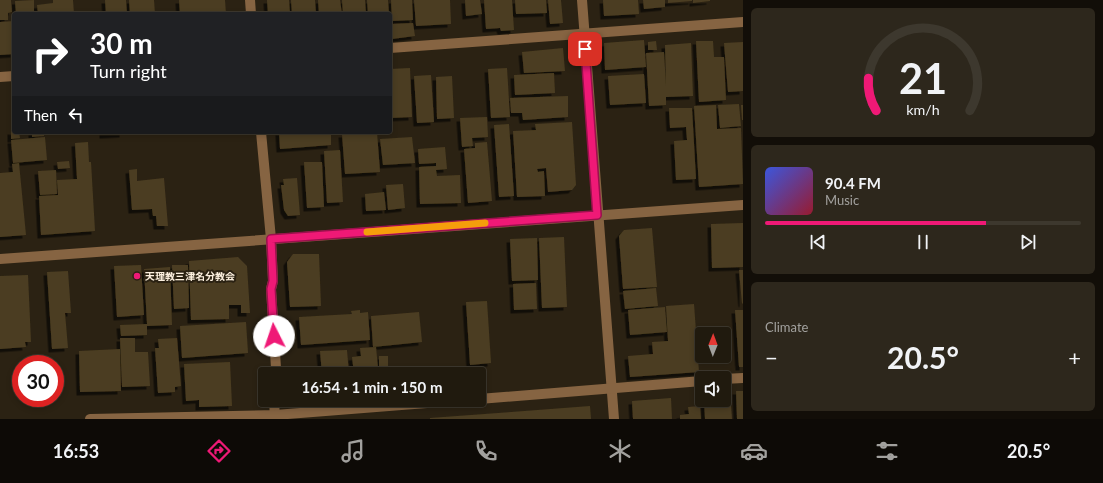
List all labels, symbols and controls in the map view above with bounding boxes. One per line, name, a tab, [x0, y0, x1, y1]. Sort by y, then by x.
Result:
text: 30 m	[90, 26, 153, 60]
icon: right	[24, 28, 76, 80]
pin	[568, 32, 602, 66]
icon: arrive	[574, 38, 596, 60]
text: 21	[899, 52, 947, 102]
text: Turn right	[90, 60, 167, 82]
text: km/h	[906, 100, 940, 117]
icon: left	[65, 104, 87, 126]
text: Then	[24, 106, 57, 124]
text: 90.4 FM	[825, 174, 881, 192]
text: Music	[825, 192, 859, 208]
icon: previous	[807, 231, 829, 253]
icon: pause	[912, 231, 934, 253]
icon: next	[1017, 231, 1039, 253]
place label: 天理教三津名分教会	[145, 270, 235, 282]
marker: 天理教三津名分教会	[132, 271, 142, 281]
position arrow	[253, 315, 295, 357]
text: Climate	[765, 319, 808, 335]
north arrow	[695, 327, 731, 363]
map controls	[695, 327, 731, 407]
text: 20.5°	[887, 339, 959, 375]
text: −	[765, 344, 778, 371]
text: +	[1068, 344, 1081, 371]
speed limit sign: 30	[12, 355, 64, 407]
button: sound	[695, 371, 731, 407]
text: 16:54 · 1 min · 150 m	[302, 378, 442, 396]
icon: directions	[205, 437, 233, 465]
icon: music	[339, 437, 367, 465]
icon: phone	[472, 437, 500, 465]
icon: climate	[606, 437, 634, 465]
icon: car	[740, 437, 768, 465]
icon: filters	[873, 437, 901, 465]
text: 16:53	[53, 440, 99, 462]
text: 20.5°	[1007, 440, 1050, 462]

